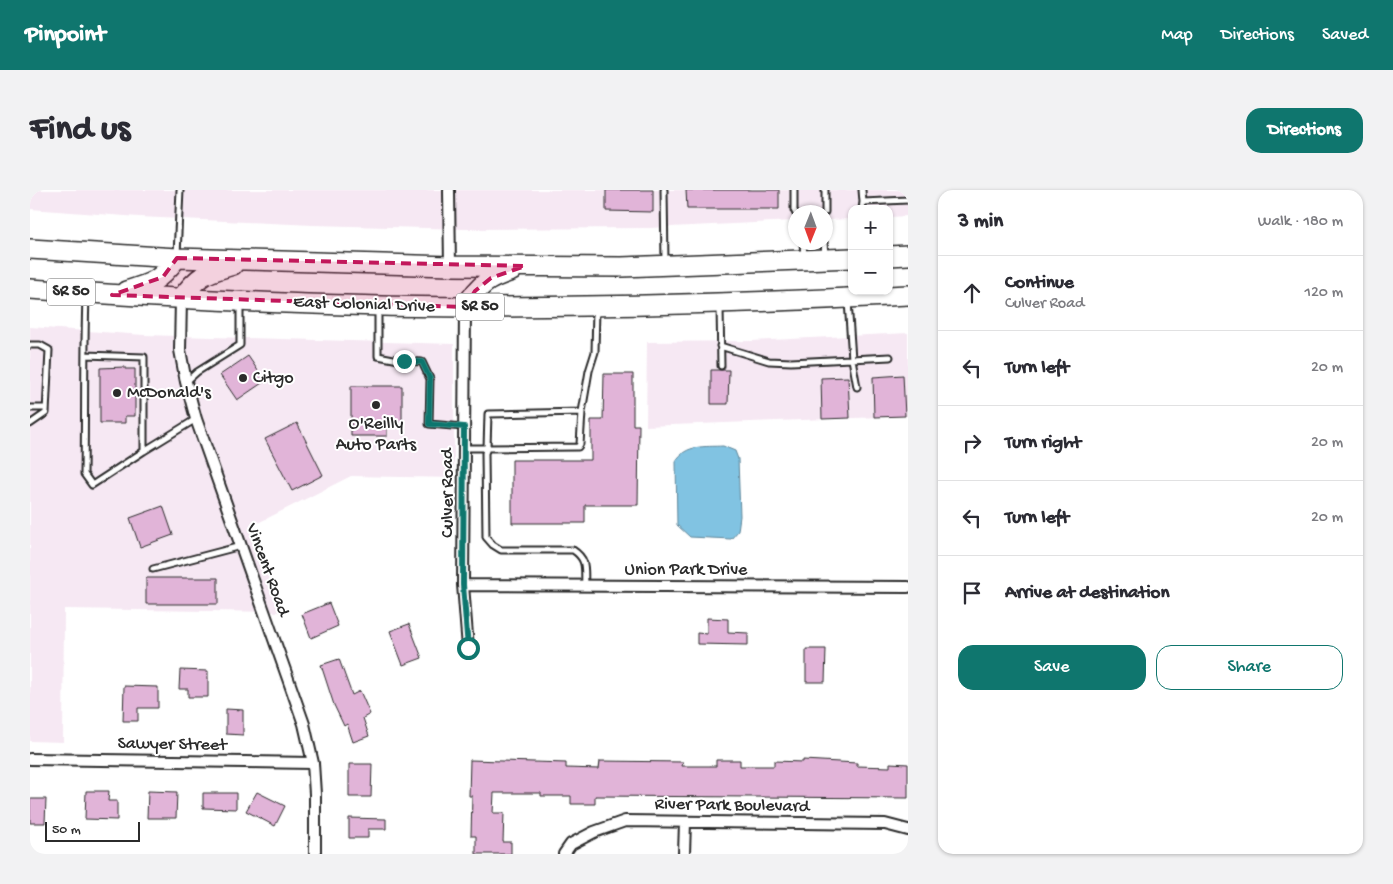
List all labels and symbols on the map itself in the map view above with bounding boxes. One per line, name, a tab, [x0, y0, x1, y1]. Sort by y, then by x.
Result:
north arrow	[788, 205, 833, 250]
road number: SR 50	[47, 278, 95, 305]
street label: East Colonial Drive	[293, 292, 436, 318]
road number: SR 50	[456, 294, 504, 320]
route end	[393, 350, 416, 373]
place label: Citgo	[253, 368, 294, 389]
marker: Citgo	[237, 372, 249, 384]
place label: McDonald's	[127, 383, 212, 404]
marker: McDonald's	[111, 387, 123, 399]
marker: O'Reilly Auto Parts	[370, 399, 382, 411]
place label: O'Reilly Auto Parts	[336, 414, 418, 456]
street label: Culver Road	[438, 447, 459, 538]
street label: Vincent Road	[240, 520, 294, 621]
street label: Union Park Drive	[625, 560, 748, 581]
route start	[457, 637, 480, 660]
street label: Sawyer Street	[117, 734, 228, 756]
street label: River Park Boulevard	[654, 794, 811, 818]
scale bar	[45, 819, 140, 842]

